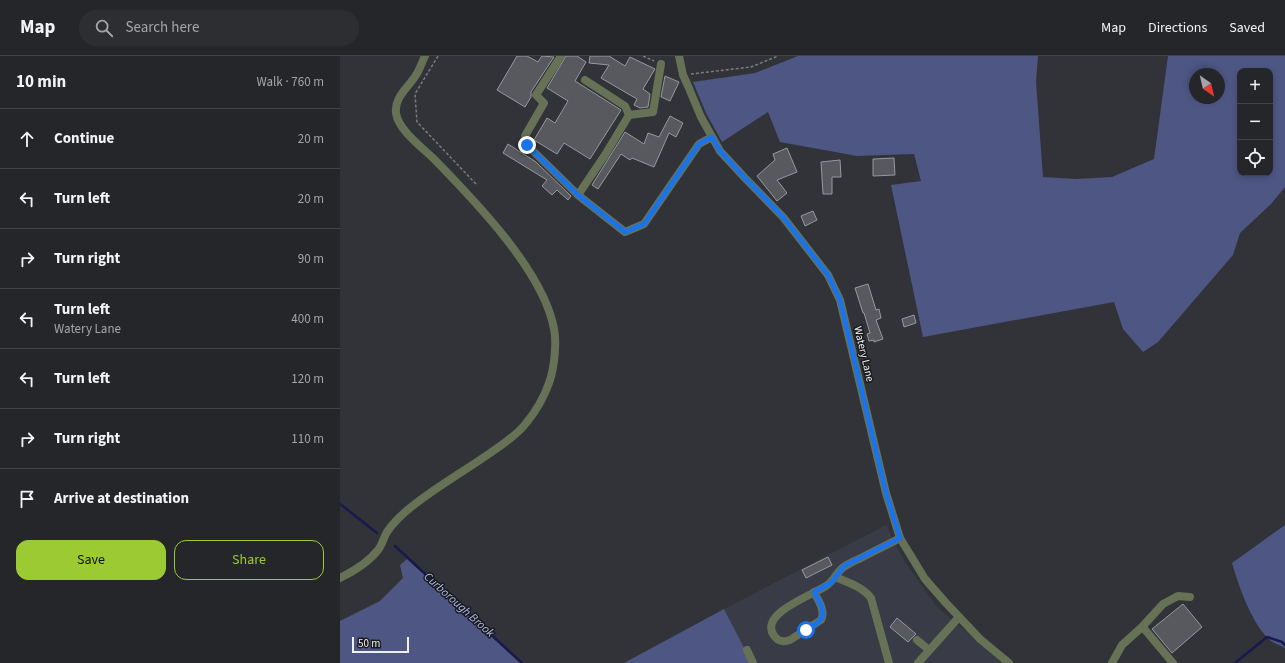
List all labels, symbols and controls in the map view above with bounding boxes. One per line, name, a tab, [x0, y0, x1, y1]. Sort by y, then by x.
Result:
search box	[79, 10, 359, 46]
text: Map	[20, 14, 55, 41]
icon: search	[93, 17, 115, 39]
text: Search here	[125, 17, 199, 38]
text: Map	[1101, 18, 1126, 38]
text: Directions	[1148, 18, 1207, 38]
text: Saved	[1229, 18, 1265, 38]
north arrow	[1189, 68, 1225, 104]
map controls	[1237, 68, 1273, 176]
button: +	[1237, 68, 1273, 104]
text: 10 min	[16, 70, 66, 94]
text: Walk · 760 m	[256, 73, 324, 91]
button: −	[1237, 104, 1273, 140]
icon: ahead	[16, 128, 38, 150]
text: Continue	[54, 128, 114, 149]
text: 20 m	[298, 130, 324, 148]
route end	[518, 136, 536, 154]
button: locate	[1237, 140, 1273, 176]
icon: left	[16, 188, 38, 210]
text: Turn left	[54, 188, 110, 209]
text: 20 m	[298, 190, 324, 208]
icon: right	[16, 248, 38, 270]
text: Turn right	[54, 248, 120, 269]
text: 90 m	[298, 250, 324, 268]
text: Turn left	[54, 299, 110, 320]
icon: left	[16, 308, 38, 330]
text: 400 m	[291, 310, 324, 328]
text: Watery Lane	[54, 320, 121, 338]
street label: Watery Lane	[850, 325, 878, 384]
icon: left	[16, 368, 38, 390]
text: Turn left	[54, 368, 110, 389]
text: 120 m	[291, 370, 324, 388]
icon: right	[16, 428, 38, 450]
text: Turn right	[54, 428, 120, 449]
text: 110 m	[291, 430, 324, 448]
icon: arrive	[16, 488, 38, 510]
text: Arrive at destination	[54, 488, 189, 509]
button: Save	[16, 540, 166, 580]
button: Share	[174, 540, 324, 580]
water label: Curborough Brook	[420, 569, 498, 642]
route start	[797, 621, 815, 639]
scale bar	[352, 635, 409, 654]
text: 50 m	[358, 636, 380, 651]

